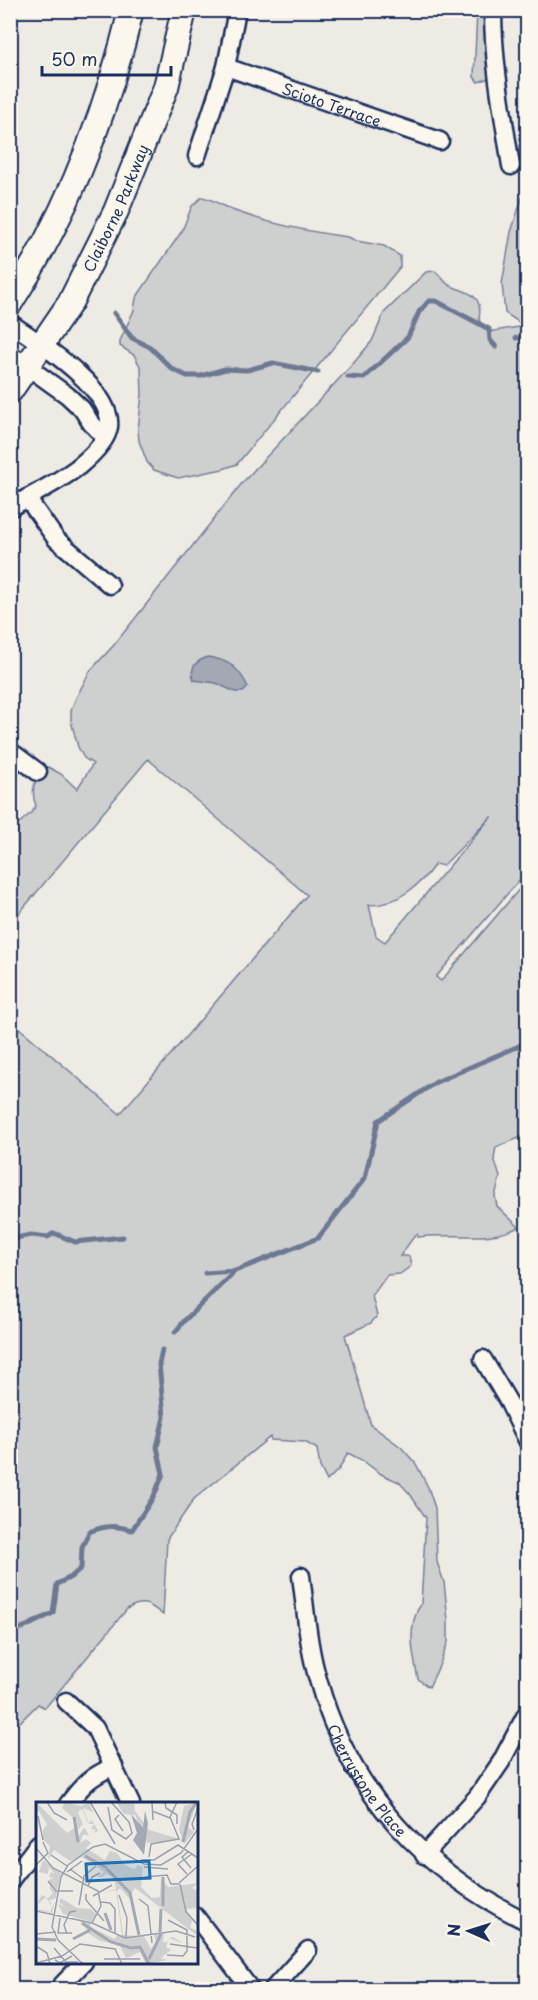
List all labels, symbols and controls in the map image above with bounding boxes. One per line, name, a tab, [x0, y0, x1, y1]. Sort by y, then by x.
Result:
scale bar	[42, 39, 171, 77]
text: 50 m	[51, 45, 98, 72]
street label: Scioto Terrace	[279, 76, 385, 131]
street label: Claiborne Parkway	[76, 140, 153, 275]
street label: Cherrystone Place	[323, 1720, 413, 1841]
inset map	[36, 1802, 198, 1964]
north arrow	[439, 1901, 499, 1961]
text: N	[441, 1923, 465, 1937]

